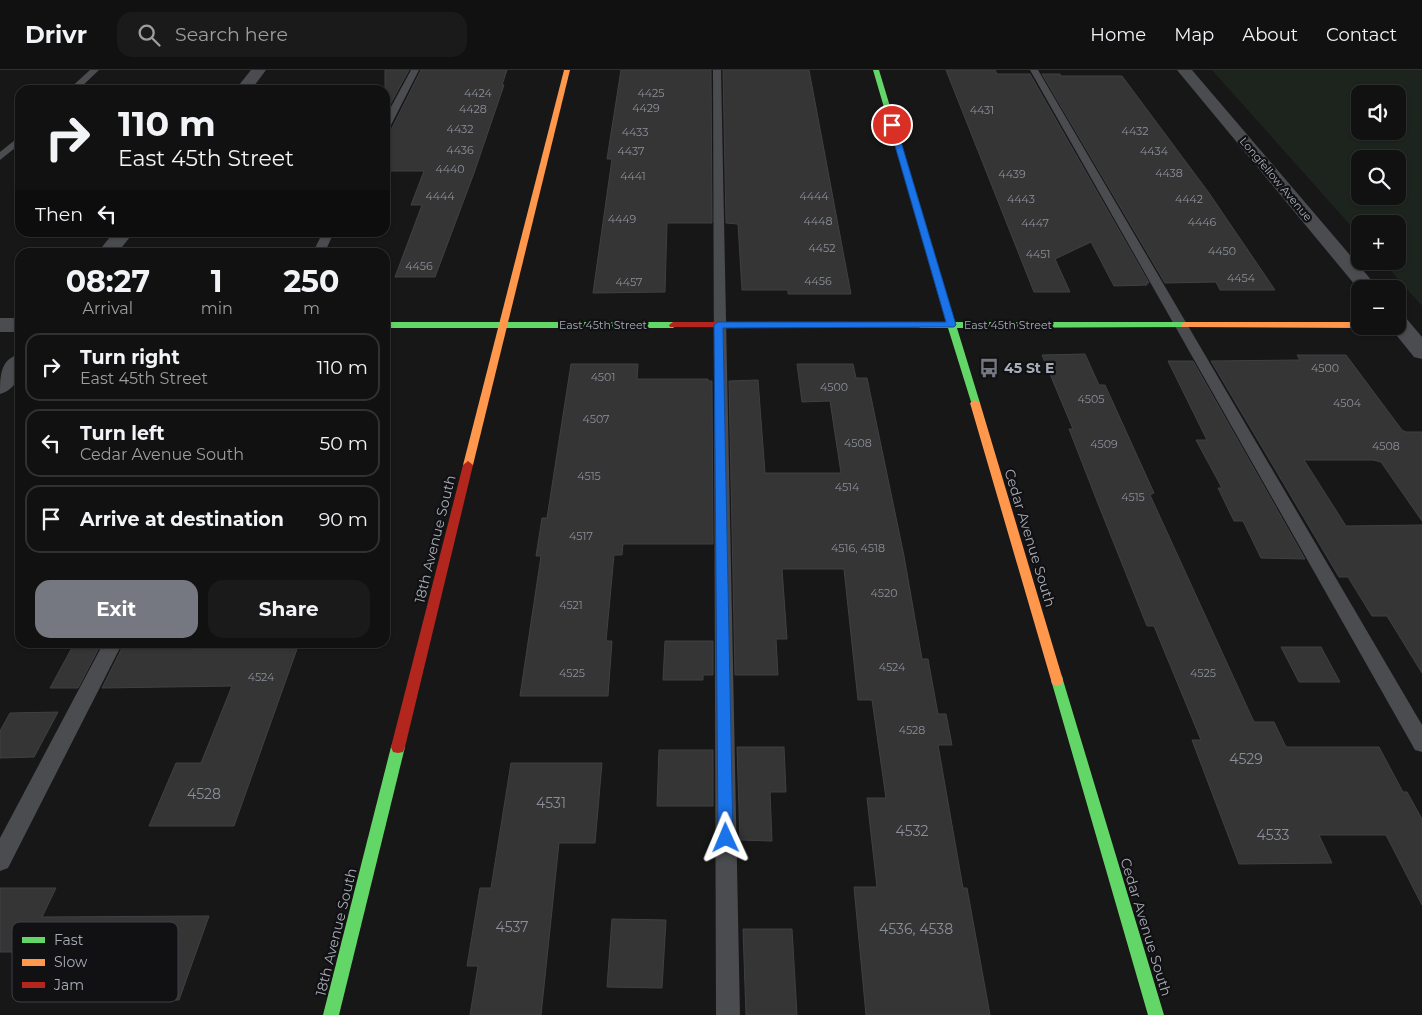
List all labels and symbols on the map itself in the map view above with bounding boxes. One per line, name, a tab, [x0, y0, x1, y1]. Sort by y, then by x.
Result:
house number: 4424	[464, 86, 493, 100]
house number: 4425	[638, 86, 665, 100]
house number: 4429	[632, 101, 660, 115]
house number: 4428	[459, 102, 487, 116]
house number: 4431	[970, 103, 994, 117]
pin	[871, 104, 913, 146]
house number: 4432	[447, 122, 473, 136]
house number: 4432	[1122, 124, 1148, 138]
house number: 4433	[622, 125, 648, 139]
street label: Longfellow Avenue	[1237, 134, 1315, 224]
house number: 4436	[446, 143, 474, 157]
house number: 4437	[618, 144, 644, 158]
house number: 4434	[1140, 144, 1169, 158]
house number: 4440	[435, 162, 465, 176]
house number: 4438	[1155, 166, 1183, 180]
house number: 4439	[998, 167, 1026, 181]
house number: 4441	[620, 169, 646, 183]
house number: 4444	[425, 189, 455, 203]
house number: 4444	[799, 189, 829, 203]
house number: 4443	[1007, 192, 1035, 206]
house number: 4442	[1175, 192, 1203, 206]
house number: 4449	[608, 212, 637, 226]
house number: 4448	[804, 214, 832, 228]
house number: 4446	[1188, 215, 1217, 229]
house number: 4447	[1021, 216, 1049, 230]
house number: 4452	[809, 241, 835, 255]
house number: 4450	[1208, 244, 1236, 258]
house number: 4451	[1026, 247, 1050, 261]
house number: 4456	[405, 259, 433, 273]
house number: 4454	[1227, 271, 1256, 285]
house number: 4456	[804, 274, 832, 288]
house number: 4457	[615, 275, 643, 289]
street label: East 45th Street	[559, 318, 648, 332]
street label: East 45th Street	[964, 318, 1053, 332]
bus stop icon: 45 St E	[978, 357, 1000, 379]
place label: 45 St E	[1004, 359, 1054, 377]
house number: 4500	[1311, 361, 1339, 375]
house number: 4501	[591, 370, 615, 384]
house number: 4500	[820, 380, 848, 394]
house number: 4505	[1078, 392, 1104, 406]
house number: 4504	[1333, 396, 1362, 410]
house number: 4507	[582, 412, 610, 426]
house number: 4508	[844, 436, 872, 450]
house number: 4509	[1090, 437, 1118, 451]
house number: 4508	[1372, 439, 1400, 453]
street label: Cedar Avenue South	[1000, 467, 1060, 609]
house number: 4515	[577, 469, 601, 483]
street label: 18th Avenue South	[410, 473, 460, 605]
house number: 4514	[835, 480, 860, 494]
house number: 4515	[1121, 490, 1145, 504]
house number: 4517	[569, 529, 593, 543]
house number: 4516, 4518	[831, 541, 885, 555]
house number: 4520	[871, 586, 897, 600]
house number: 4521	[559, 598, 583, 612]
house number: 4524	[879, 660, 906, 674]
house number: 4525	[559, 666, 585, 680]
house number: 4525	[1190, 666, 1216, 680]
house number: 4524	[248, 670, 275, 684]
house number: 4528	[899, 723, 925, 737]
house number: 4529	[1229, 750, 1263, 768]
house number: 4528	[187, 785, 221, 803]
house number: 4531	[536, 794, 566, 812]
position arrow	[699, 811, 751, 863]
house number: 4532	[896, 822, 928, 840]
house number: 4533	[1257, 826, 1289, 844]
street label: Cedar Avenue South	[1116, 856, 1176, 998]
street label: 18th Avenue South	[311, 866, 361, 998]
house number: 4537	[495, 918, 529, 936]
house number: 4536, 4538	[879, 920, 953, 938]
legend	[12, 922, 178, 1002]
text: Fast	[54, 931, 84, 949]
text: Slow	[54, 953, 88, 971]
text: Jam	[53, 976, 84, 994]

